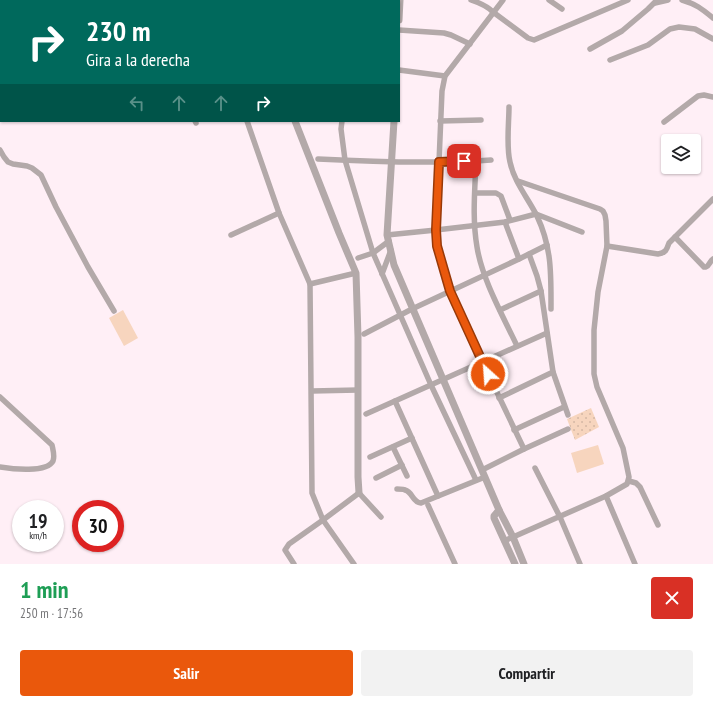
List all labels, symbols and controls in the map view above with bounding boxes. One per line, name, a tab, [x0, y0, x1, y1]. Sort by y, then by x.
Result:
text: 230 m	[86, 12, 150, 49]
icon: right	[20, 16, 72, 68]
text: Gira a la derecha	[86, 48, 190, 71]
icon: left	[126, 92, 148, 114]
icon: ahead	[168, 92, 190, 114]
icon: ahead	[210, 92, 232, 114]
icon: right	[252, 92, 274, 114]
map controls	[661, 134, 701, 174]
button: layers	[661, 134, 701, 174]
pin	[447, 144, 481, 178]
icon: arrive	[453, 150, 475, 172]
position arrow	[467, 353, 509, 395]
speed limit sign: 30	[72, 500, 124, 552]
text: 19	[28, 508, 48, 534]
text: km/h	[29, 529, 47, 542]
text: 1 min	[20, 574, 68, 605]
button: close	[651, 577, 693, 619]
text: 250 m · 17:56	[20, 605, 83, 622]
button: Salir	[20, 650, 353, 696]
button: Compartir	[361, 650, 693, 696]

